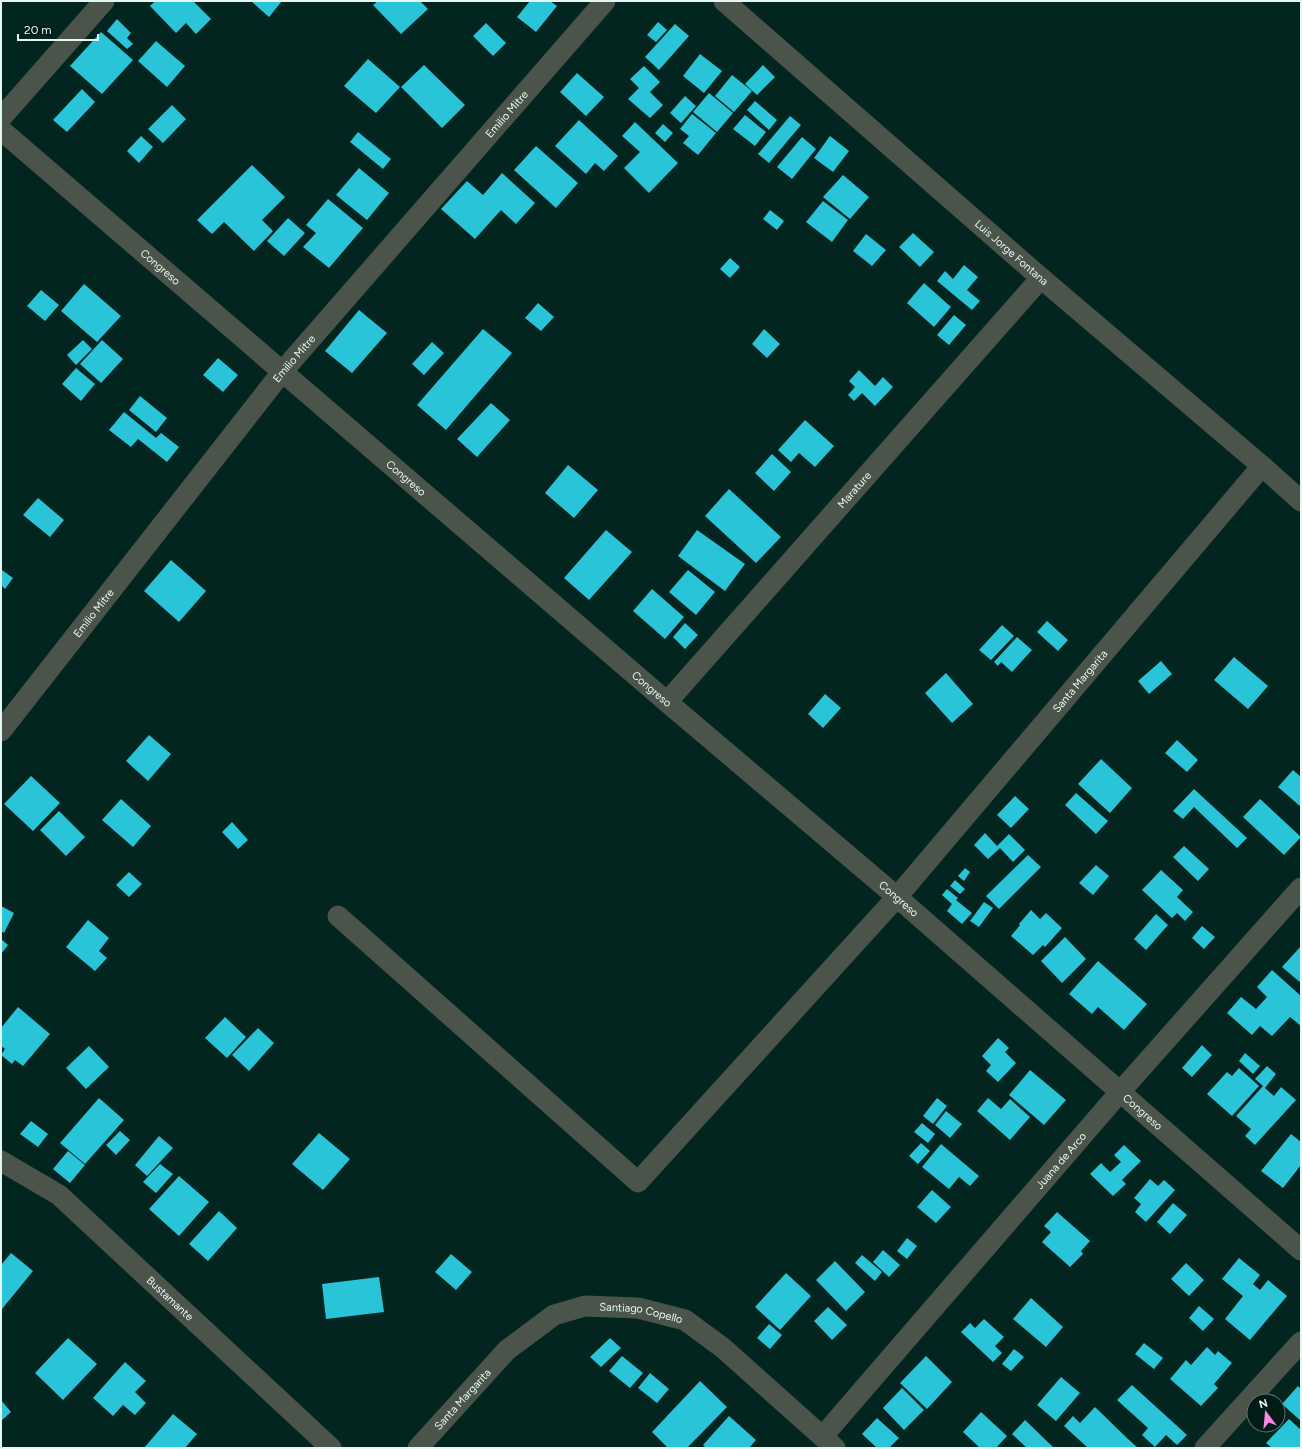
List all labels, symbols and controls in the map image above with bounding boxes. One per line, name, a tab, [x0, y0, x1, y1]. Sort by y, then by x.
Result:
scale bar	[18, 16, 98, 42]
text: 20 m	[24, 23, 52, 37]
street label: Emilio Mitre	[483, 88, 531, 141]
street label: Luis Jorge Fontana	[972, 217, 1051, 288]
street label: Congreso	[137, 247, 183, 288]
street label: Emilio Mitre	[270, 332, 318, 385]
street label: Congreso	[383, 458, 428, 499]
street label: Marature	[835, 469, 874, 511]
street label: Emilio Mitre	[71, 586, 117, 640]
street label: Santa Margarita	[1050, 648, 1110, 715]
street label: Congreso	[629, 669, 674, 710]
street label: Congreso	[876, 878, 921, 920]
street label: Congreso	[1120, 1091, 1165, 1133]
street label: Juana de Arco	[1033, 1130, 1089, 1192]
street label: Bustamante	[144, 1274, 196, 1324]
street label: Santiago Copello	[599, 1301, 684, 1326]
street label: Santa Margarita	[432, 1366, 494, 1433]
north arrow	[1246, 1393, 1286, 1433]
text: N	[1257, 1396, 1269, 1411]

